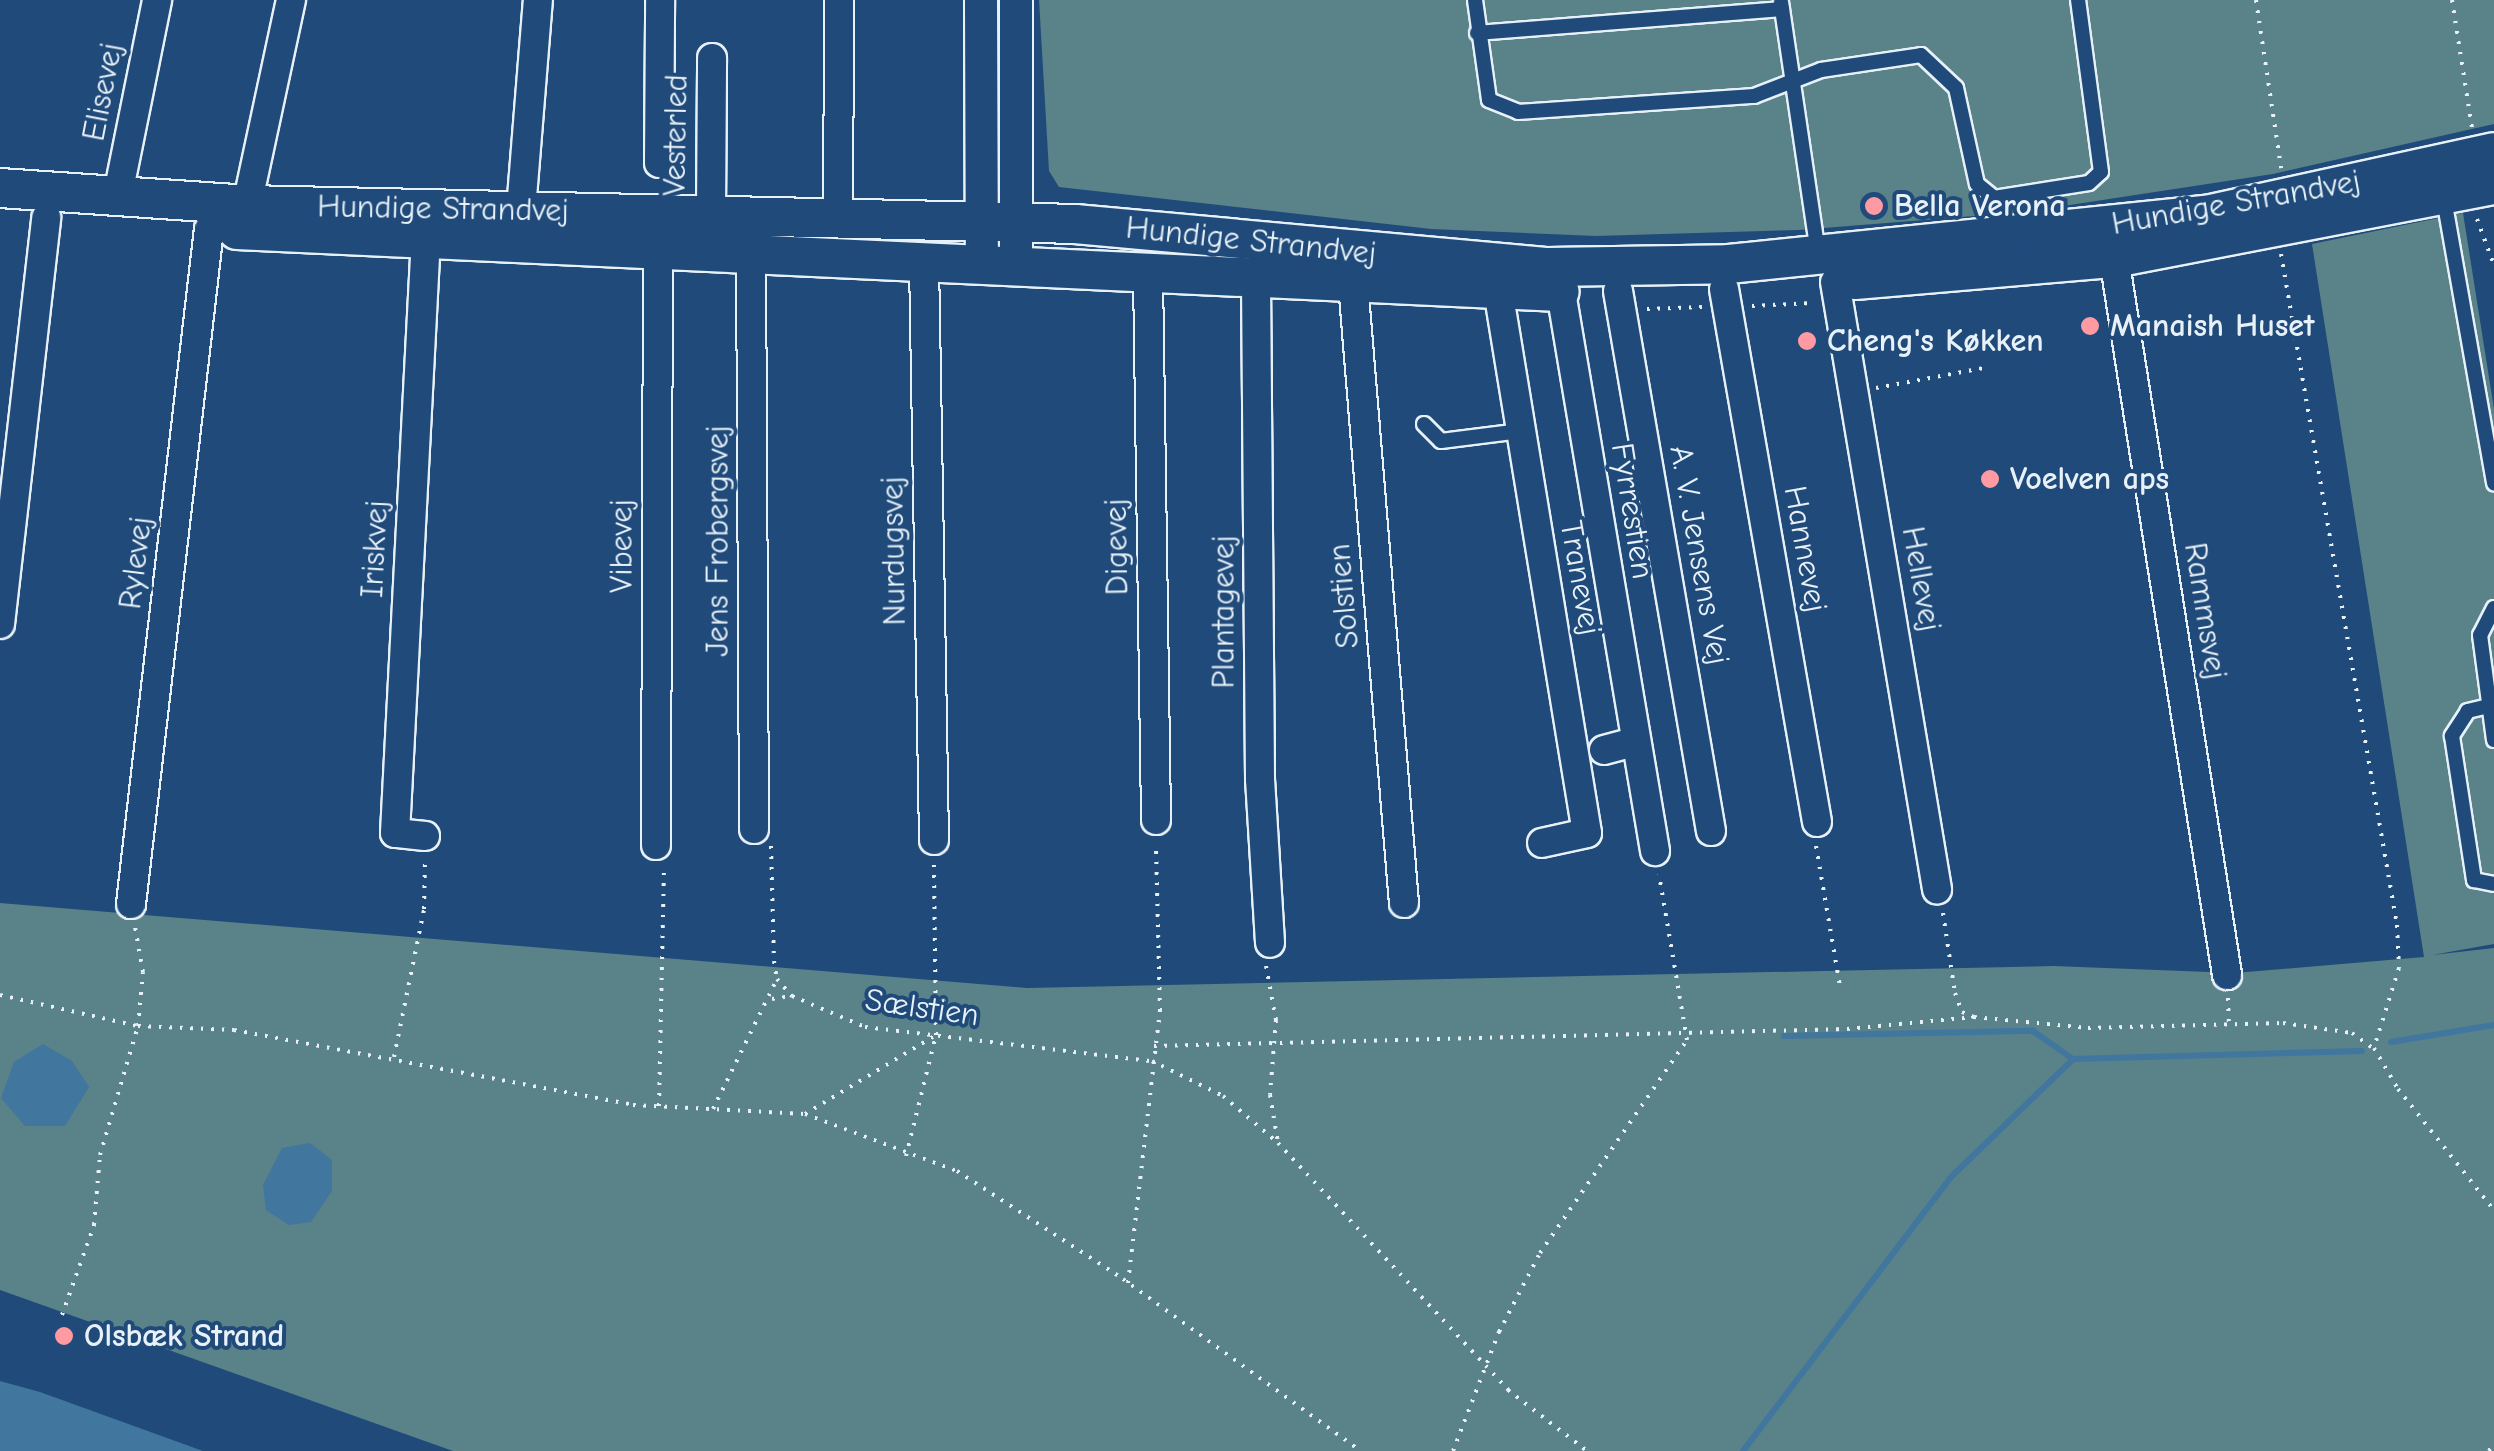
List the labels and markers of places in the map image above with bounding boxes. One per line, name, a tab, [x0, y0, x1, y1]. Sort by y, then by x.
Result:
place label: Bella Verona	[1894, 187, 2066, 225]
marker: Bella Verona	[1863, 195, 1885, 217]
place label: Manaish Huset	[2110, 307, 2315, 345]
marker: Manaish Huset	[2079, 315, 2101, 337]
place label: Cheng's Køkken	[1827, 322, 2044, 360]
marker: Cheng's Køkken	[1796, 330, 1818, 352]
place label: Voelven aps	[2010, 460, 2169, 498]
marker: Voelven aps	[1979, 468, 2001, 490]
place label: Olsbæk Strand	[84, 1317, 284, 1355]
marker: Olsbæk Strand	[53, 1325, 75, 1347]

